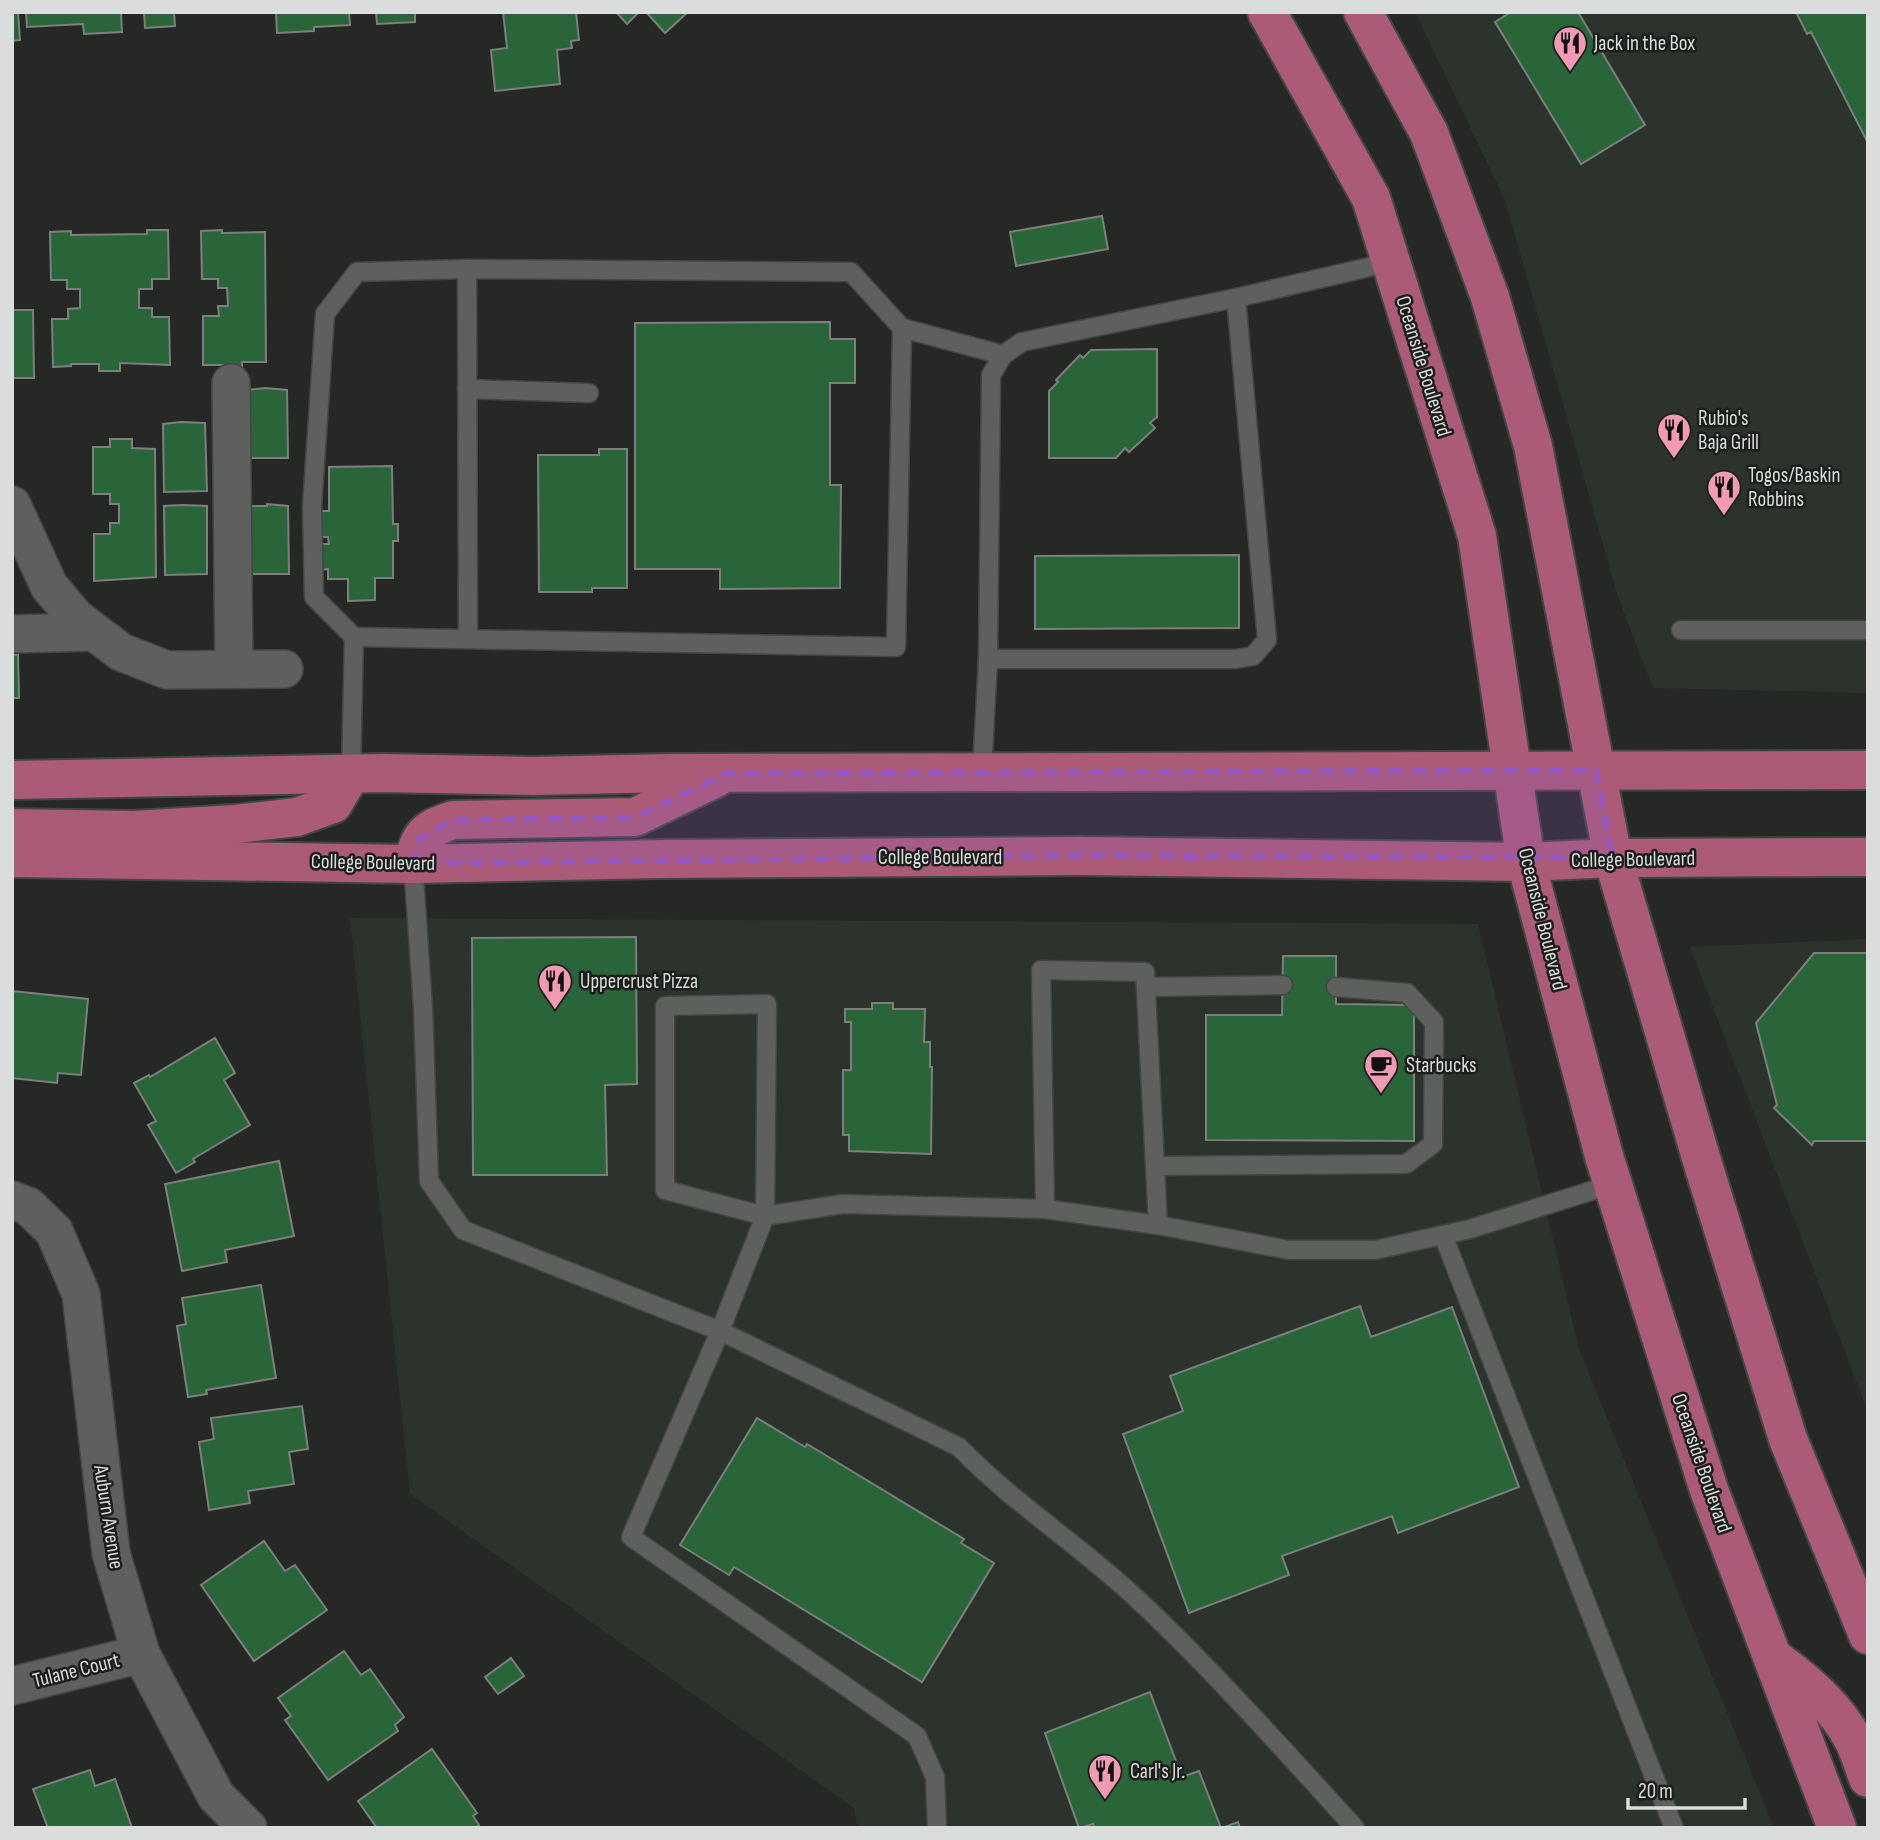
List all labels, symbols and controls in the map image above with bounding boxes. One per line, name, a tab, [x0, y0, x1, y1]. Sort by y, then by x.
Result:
restaurant icon: Jack in the Box	[1551, 24, 1589, 73]
place label: Jack in the Box	[1593, 31, 1695, 56]
street label: Oceanside Boulevard	[1390, 293, 1457, 439]
place label: Rubio's Baja Grill	[1698, 406, 1759, 455]
restaurant icon: Rubio's Baja Grill	[1655, 411, 1693, 460]
place label: Togos/Baskin Robbins	[1748, 463, 1840, 512]
restaurant icon: Togos/Baskin Robbins	[1705, 468, 1743, 517]
street label: College Boulevard	[878, 845, 1002, 870]
street label: Oceanside Boulevard	[1513, 845, 1572, 993]
street label: College Boulevard	[1571, 846, 1695, 873]
street label: College Boulevard	[311, 849, 435, 876]
restaurant icon: Uppercrust Pizza	[536, 962, 574, 1011]
place label: Uppercrust Pizza	[580, 969, 698, 994]
cafe icon: Starbucks	[1362, 1046, 1400, 1095]
place label: Starbucks	[1406, 1053, 1477, 1078]
street label: Oceanside Boulevard	[1666, 1390, 1737, 1536]
street label: Auburn Avenue	[88, 1462, 129, 1571]
street label: Tulane Court	[30, 1648, 122, 1693]
restaurant icon: Carl's Jr.	[1086, 1752, 1124, 1801]
place label: Carl's Jr.	[1130, 1759, 1185, 1784]
scale bar	[1628, 1766, 1745, 1810]
text: 20 m	[1638, 1779, 1673, 1804]

